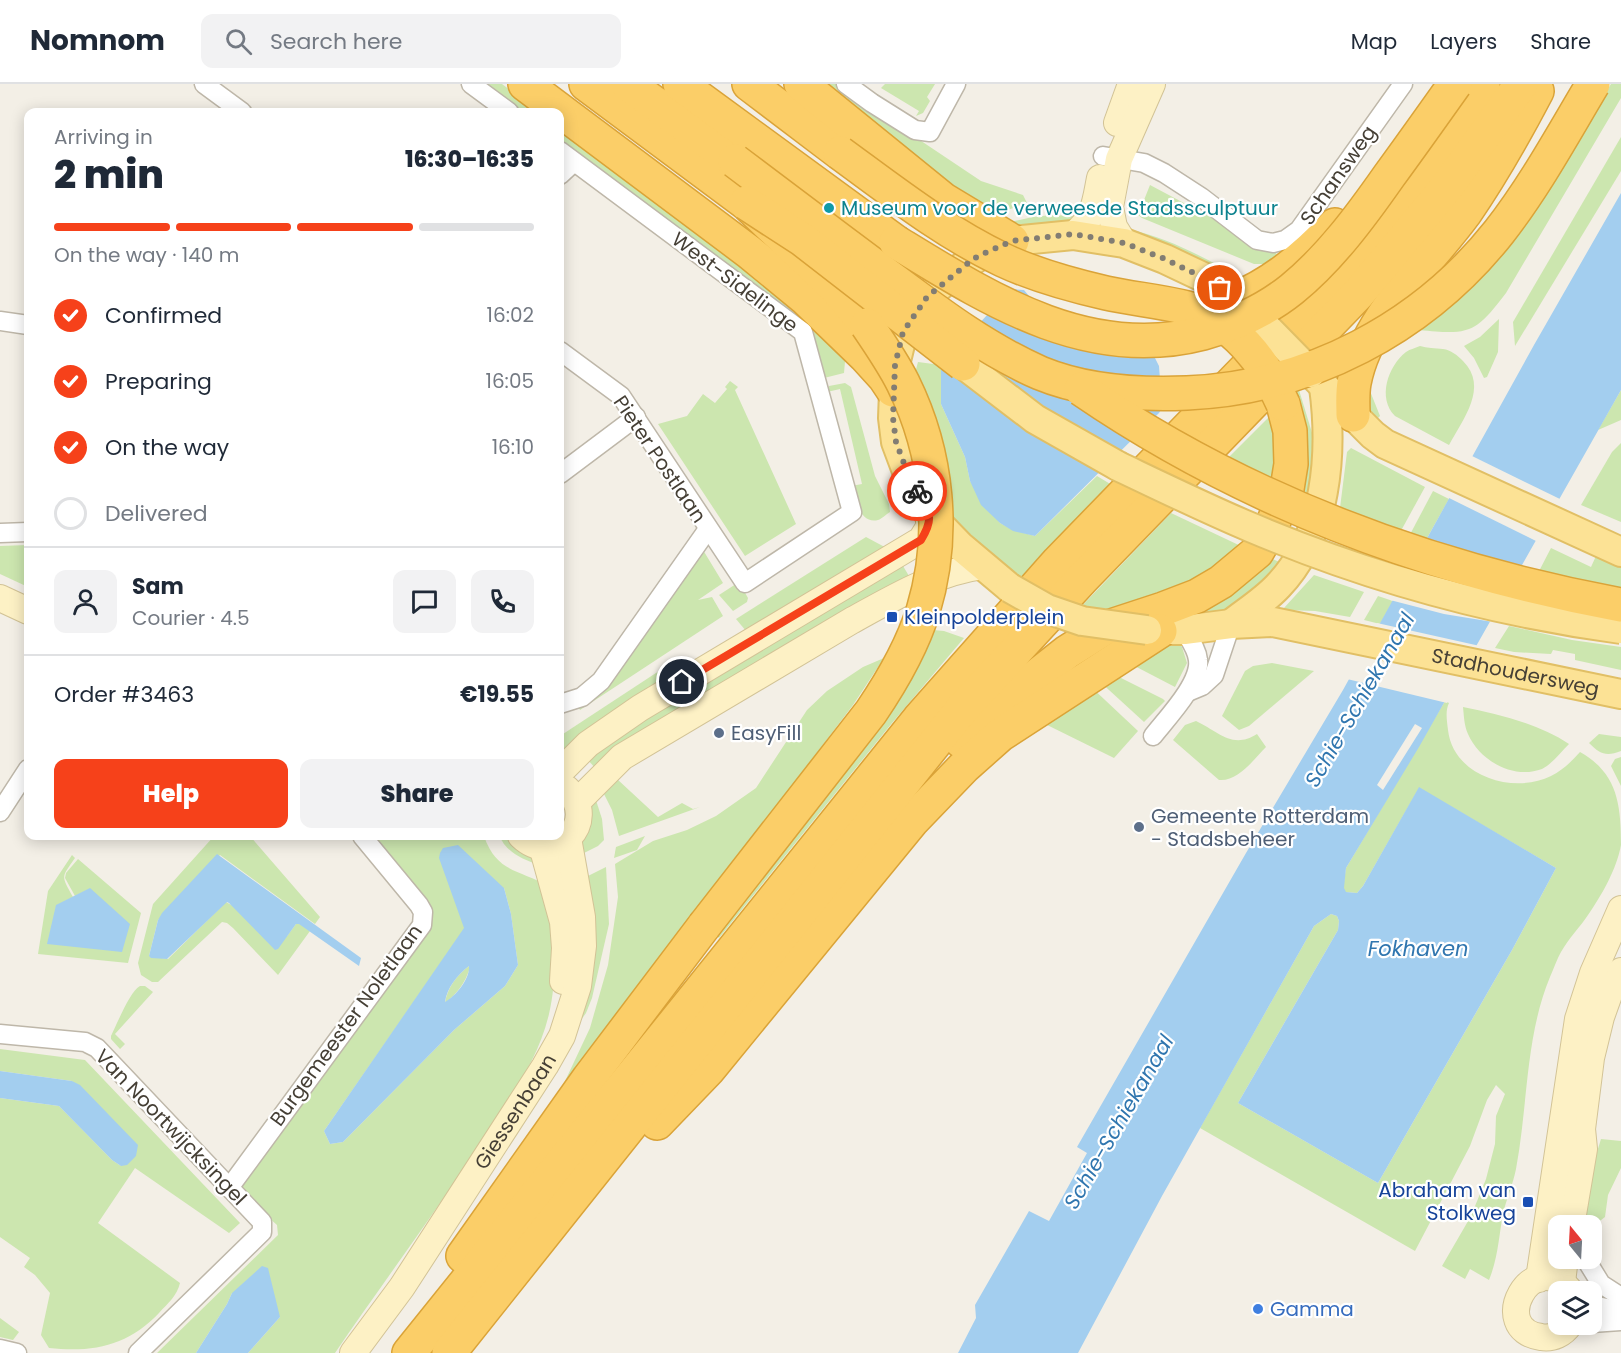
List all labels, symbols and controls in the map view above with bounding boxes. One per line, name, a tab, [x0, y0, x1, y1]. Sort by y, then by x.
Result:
search box	[201, 14, 621, 68]
text: Nomnom	[30, 21, 165, 60]
icon: search	[222, 25, 255, 58]
text: Search here	[270, 26, 402, 57]
text: Map	[1351, 27, 1397, 56]
text: Layers	[1430, 27, 1497, 56]
text: Share	[1530, 27, 1591, 56]
street label: Schansweg	[1293, 120, 1383, 230]
text: Arriving in	[54, 123, 153, 151]
text: 16:30–16:35	[405, 144, 534, 175]
text: 2 min	[54, 147, 164, 202]
place label: Museum voor de verweesde Stadssculptuur	[841, 194, 1278, 222]
marker: Museum voor de verweesde Stadssculptuur	[822, 201, 836, 215]
street label: West-Sidelinge	[666, 225, 804, 339]
text: On the way · 140 m	[54, 241, 239, 269]
pin	[1194, 262, 1245, 313]
icon: bag	[1203, 271, 1236, 304]
icon: check	[54, 299, 87, 332]
text: Confirmed	[105, 300, 222, 331]
text: 16:02	[487, 301, 534, 329]
icon: check	[54, 365, 87, 398]
text: Preparing	[105, 366, 212, 397]
text: 16:05	[486, 367, 534, 395]
street label: Pieter Postlaan	[607, 390, 713, 528]
icon: check	[54, 431, 87, 464]
text: On the way	[105, 432, 229, 463]
text: 16:10	[492, 433, 534, 461]
courier	[887, 461, 947, 521]
icon: bike	[901, 475, 934, 508]
text: Delivered	[105, 498, 208, 529]
button: person	[54, 570, 117, 633]
button: chat	[393, 570, 456, 633]
button: phone	[471, 570, 534, 633]
text: Sam	[132, 571, 184, 602]
place label: Kleinpolderplein	[904, 603, 1064, 631]
text: Courier · 4.5	[132, 604, 250, 632]
water label: Schie-Schiekanaal	[1298, 607, 1422, 792]
marker: Kleinpolderplein	[885, 610, 899, 624]
street label: Stadhoudersweg	[1429, 641, 1602, 703]
pin	[656, 656, 707, 707]
icon: home	[665, 665, 698, 698]
text: Order #3463	[54, 679, 194, 710]
text: €19.55	[460, 679, 534, 710]
place label: EasyFill	[731, 719, 801, 747]
marker: EasyFill	[712, 726, 726, 740]
button: Help	[54, 759, 288, 828]
button: Share	[300, 759, 534, 828]
place label: Gemeente Rotterdam - Stadsbeheer	[1151, 802, 1369, 853]
marker: Gemeente Rotterdam - Stadsbeheer	[1132, 820, 1146, 834]
street label: Burgemeester Noletlaan	[263, 918, 429, 1132]
water label: Fokhaven	[1368, 934, 1468, 963]
water label: Schie-Schiekanaal	[1057, 1029, 1181, 1214]
street label: Van Noortwijcksingel	[89, 1043, 253, 1211]
street label: Giessenbaan	[468, 1049, 563, 1175]
place label: Abraham van Stolkweg	[1378, 1176, 1516, 1227]
marker: Abraham van Stolkweg	[1521, 1195, 1535, 1209]
north arrow	[1548, 1215, 1602, 1269]
map controls	[1548, 1215, 1602, 1335]
button: layers	[1548, 1281, 1602, 1335]
place label: Gamma	[1270, 1295, 1354, 1323]
marker: Gamma	[1251, 1302, 1265, 1316]

